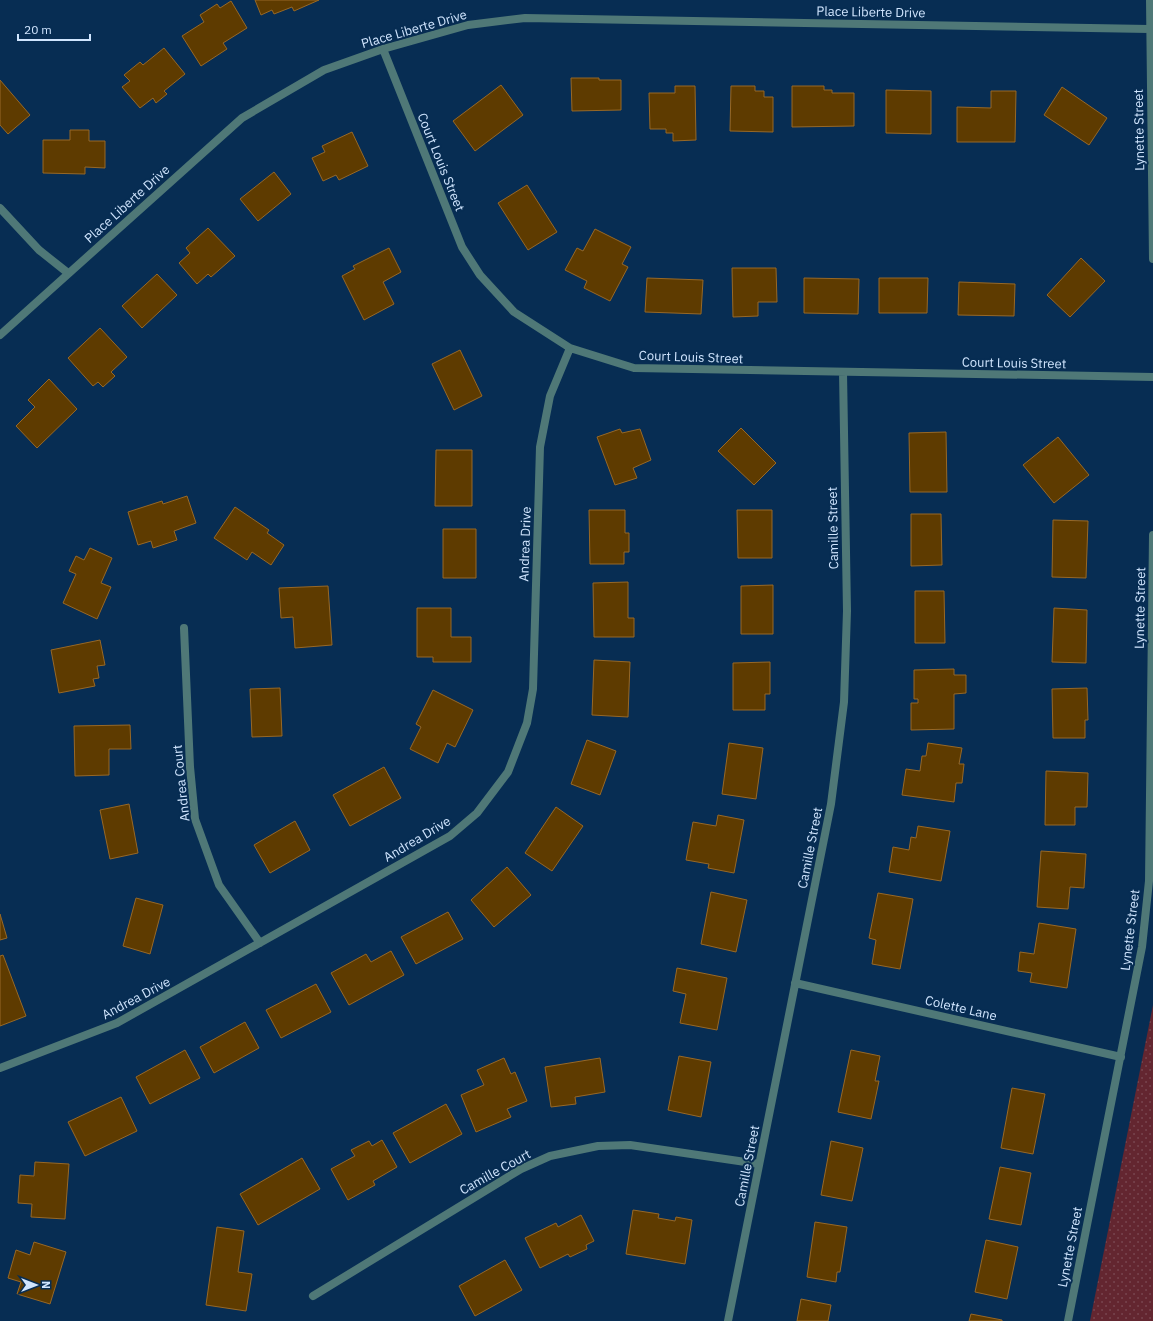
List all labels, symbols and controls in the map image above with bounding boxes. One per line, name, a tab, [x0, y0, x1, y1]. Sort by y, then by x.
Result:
street label: Place Liberte Drive	[816, 3, 926, 21]
street label: Place Liberte Drive	[359, 6, 469, 52]
scale bar	[18, 16, 90, 42]
text: 20 m	[24, 22, 52, 37]
street label: Lynette Street	[1130, 89, 1148, 171]
street label: Court Louis Street	[414, 110, 468, 214]
street label: Place Liberte Drive	[81, 161, 173, 247]
street label: Court Louis Street	[638, 347, 744, 367]
street label: Court Louis Street	[962, 354, 1066, 372]
street label: Camille Street	[824, 487, 842, 569]
street label: Andrea Drive	[515, 506, 535, 582]
street label: Lynette Street	[1131, 567, 1149, 649]
street label: Andrea Court	[169, 744, 193, 822]
street label: Camille Street	[794, 806, 826, 890]
street label: Andrea Drive	[380, 812, 454, 866]
street label: Lynette Street	[1117, 888, 1143, 972]
street label: Andrea Drive	[99, 973, 173, 1023]
street label: Colette Lane	[923, 991, 999, 1025]
street label: Camille Street	[731, 1124, 763, 1208]
street label: Camille Court	[456, 1145, 534, 1199]
street label: Lynette Street	[1054, 1205, 1086, 1289]
north arrow	[16, 1265, 56, 1305]
text: N	[39, 1281, 53, 1289]

